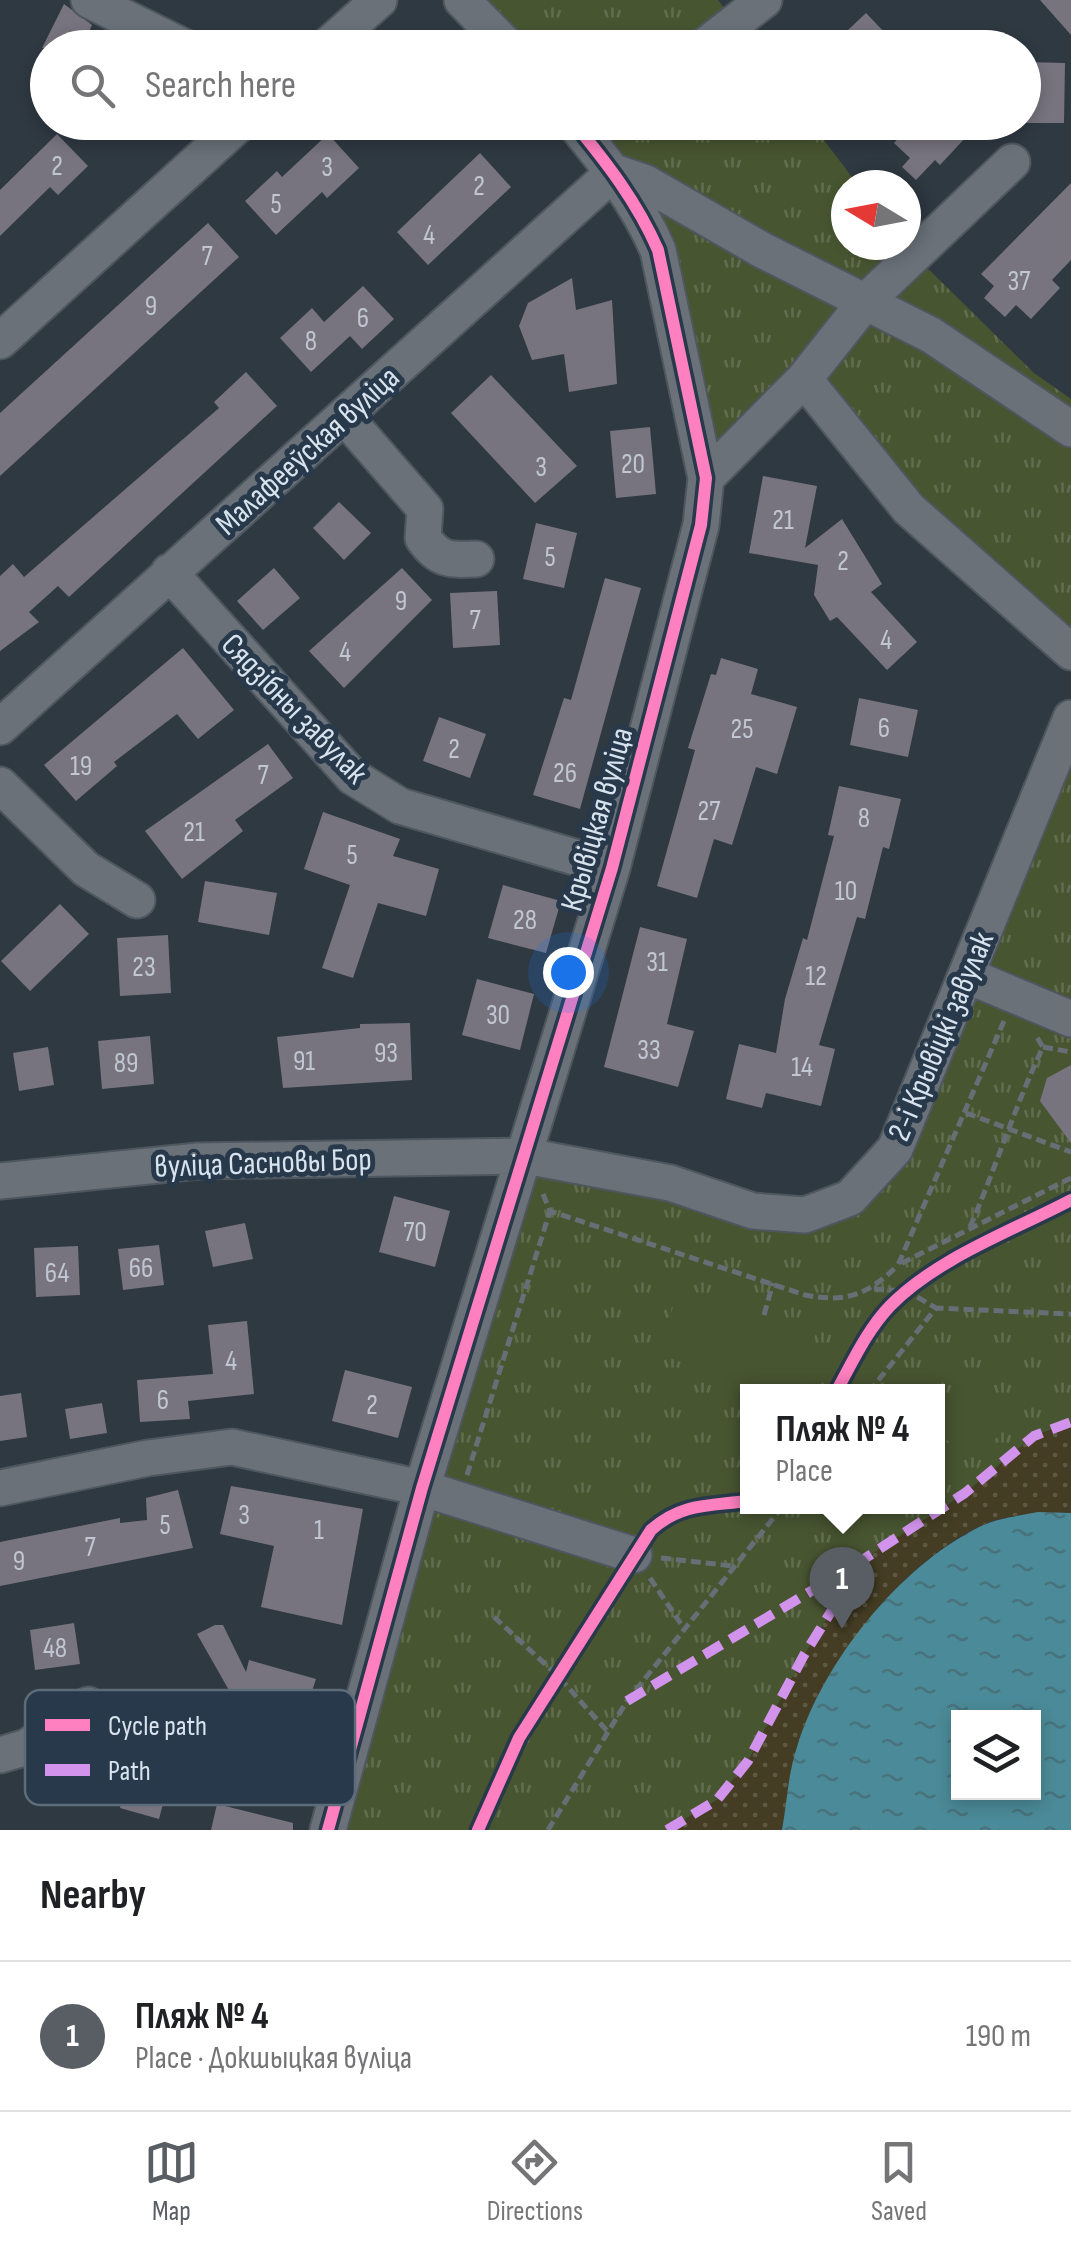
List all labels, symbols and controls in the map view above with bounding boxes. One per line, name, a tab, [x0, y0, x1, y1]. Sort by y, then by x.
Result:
search box	[30, 30, 1041, 140]
icon: search	[65, 58, 120, 113]
text: Search here	[145, 63, 296, 108]
house number: 2	[51, 150, 63, 183]
house number: 3	[321, 151, 333, 184]
house number: 2	[473, 170, 485, 203]
north arrow	[831, 170, 921, 260]
house number: 5	[270, 188, 282, 221]
house number: 4	[423, 219, 435, 252]
house number: 7	[201, 240, 213, 273]
house number: 37	[1008, 265, 1030, 298]
house number: 9	[145, 290, 157, 323]
house number: 6	[357, 302, 369, 335]
house number: 8	[305, 325, 317, 358]
street label: Малафееўская вуліца	[208, 358, 408, 544]
house number: 20	[621, 448, 645, 481]
house number: 3	[535, 451, 547, 484]
house number: 21	[772, 504, 794, 537]
house number: 5	[544, 541, 556, 574]
house number: 2	[837, 545, 849, 578]
house number: 9	[395, 585, 407, 618]
house number: 7	[469, 604, 481, 637]
house number: 4	[880, 624, 892, 657]
street label: Сядзібны завулак	[213, 626, 376, 793]
house number: 4	[339, 636, 351, 669]
house number: 6	[878, 712, 890, 745]
house number: 25	[731, 713, 753, 746]
street label: Крывіцкая вуліца	[553, 723, 642, 916]
house number: 2	[448, 733, 460, 766]
house number: 19	[70, 750, 92, 783]
house number: 26	[553, 757, 577, 790]
house number: 7	[257, 759, 269, 792]
house number: 27	[698, 795, 720, 828]
house number: 8	[858, 802, 870, 835]
house number: 21	[183, 816, 205, 849]
house number: 5	[346, 839, 358, 872]
house number: 10	[835, 875, 857, 908]
house number: 28	[513, 904, 537, 937]
street label: 2-і Крывіцкі завулак	[880, 925, 1003, 1147]
house number: 31	[646, 946, 668, 979]
your location	[543, 947, 594, 998]
house number: 23	[132, 951, 156, 984]
house number: 12	[805, 960, 827, 993]
house number: 30	[486, 999, 510, 1032]
house number: 33	[637, 1034, 661, 1067]
house number: 93	[374, 1037, 398, 1070]
house number: 91	[293, 1045, 315, 1078]
house number: 89	[114, 1047, 138, 1080]
house number: 14	[791, 1051, 813, 1084]
street label: вуліца Сасновы Бор	[154, 1140, 372, 1187]
house number: 70	[403, 1216, 427, 1249]
house number: 66	[129, 1252, 153, 1285]
house number: 64	[45, 1257, 70, 1290]
house number: 4	[225, 1345, 237, 1378]
house number: 6	[157, 1384, 169, 1417]
popup	[740, 1384, 945, 1514]
house number: 2	[366, 1389, 378, 1422]
text: Пляж № 4	[776, 1407, 909, 1452]
text: Place	[776, 1452, 833, 1491]
house number: 3	[238, 1499, 250, 1532]
house number: 5	[159, 1509, 171, 1542]
house number: 1	[314, 1514, 324, 1547]
house number: 7	[84, 1531, 96, 1564]
house number: 9	[13, 1545, 25, 1578]
pin: 1	[810, 1546, 874, 1629]
house number: 48	[43, 1632, 67, 1665]
legend	[25, 1690, 355, 1805]
text: Cycle path	[108, 1710, 207, 1743]
map controls	[951, 1710, 1041, 1800]
button: layers	[951, 1710, 1041, 1800]
text: Path	[108, 1755, 151, 1788]
text: Nearby	[40, 1870, 146, 1921]
text: Пляж № 4	[135, 1994, 269, 2039]
text: 1	[66, 2017, 79, 2056]
text: 190 m	[966, 2017, 1031, 2056]
text: Place · Докшыцкая вуліца	[135, 2039, 412, 2078]
tab: Map	[144, 2135, 199, 2228]
tab: Directions	[487, 2135, 583, 2228]
tab: Saved	[871, 2135, 927, 2228]

